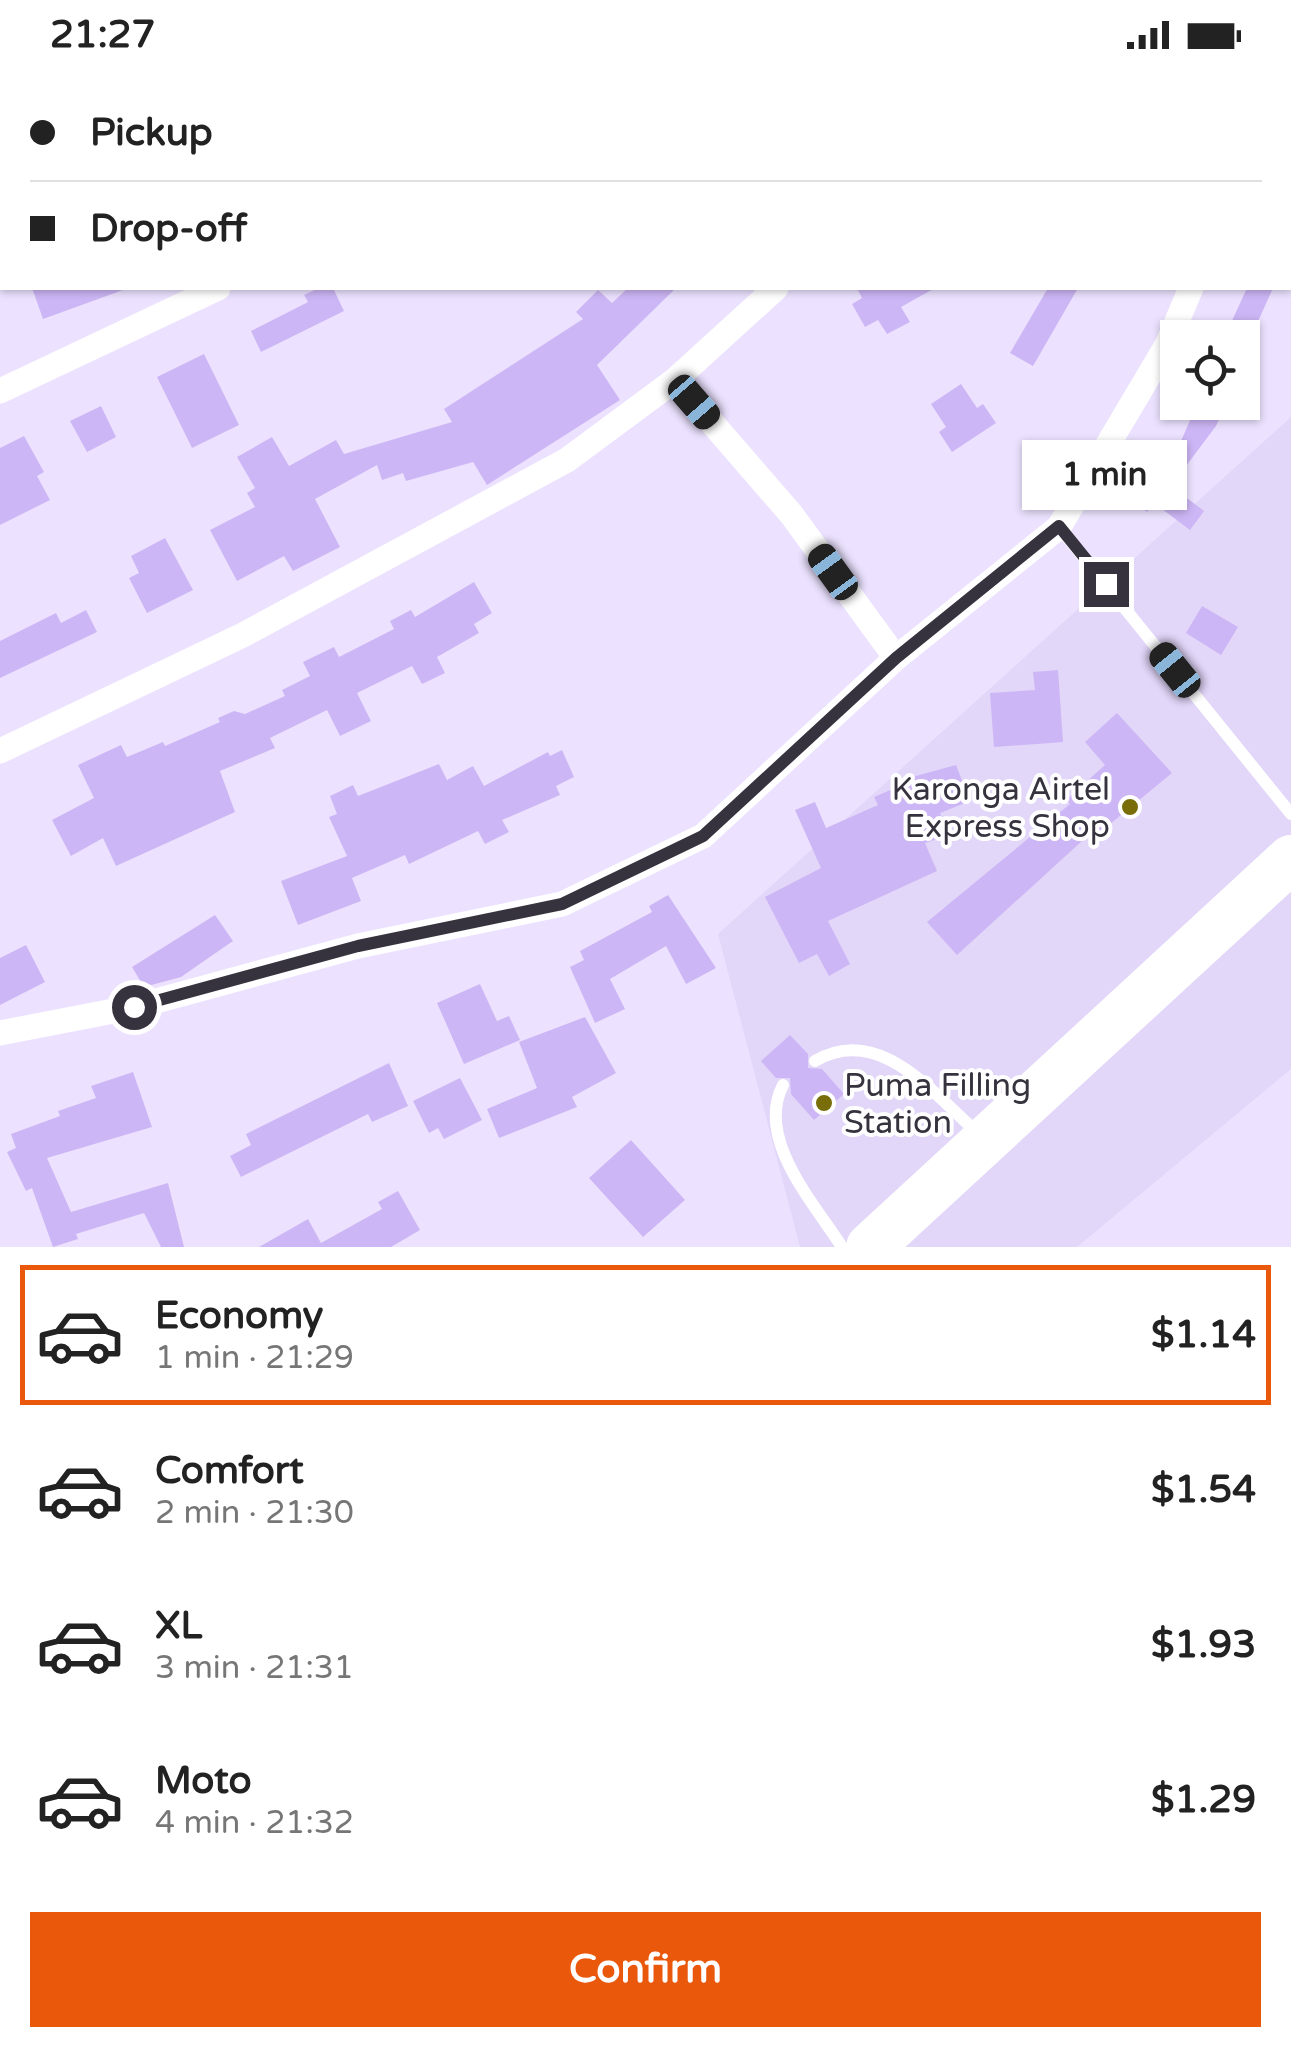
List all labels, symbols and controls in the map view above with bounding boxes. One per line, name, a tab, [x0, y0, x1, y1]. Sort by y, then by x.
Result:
text: 21:27	[50, 12, 155, 58]
text: Pickup	[90, 110, 213, 156]
text: Drop-off	[90, 206, 247, 252]
map controls	[1160, 320, 1260, 420]
button: locate	[1160, 320, 1260, 420]
car	[663, 370, 725, 434]
callout: 1 min	[1024, 439, 1188, 509]
text: 1 min	[1062, 456, 1147, 494]
car	[803, 539, 863, 605]
route end	[1084, 562, 1129, 607]
car	[1144, 637, 1206, 703]
place label: Karonga Airtel Express Shop	[891, 771, 1110, 846]
marker: Karonga Airtel Express Shop	[1119, 796, 1141, 818]
route start	[112, 985, 157, 1030]
place label: Puma Filling Station	[844, 1067, 1031, 1142]
marker: Puma Filling Station	[813, 1092, 835, 1114]
icon: car	[35, 1290, 125, 1380]
text: Economy	[155, 1293, 323, 1339]
text: $1.14	[1151, 1312, 1256, 1358]
text: 1 min · 21:29	[155, 1339, 354, 1377]
icon: car	[35, 1445, 125, 1535]
text: Comfort	[155, 1448, 304, 1494]
text: $1.54	[1151, 1467, 1256, 1513]
text: 2 min · 21:30	[155, 1494, 354, 1532]
icon: car	[35, 1600, 125, 1690]
text: XL	[155, 1603, 202, 1649]
text: $1.93	[1151, 1622, 1256, 1668]
text: 3 min · 21:31	[155, 1649, 354, 1687]
icon: car	[35, 1755, 125, 1845]
text: Moto	[155, 1758, 251, 1804]
text: $1.29	[1151, 1777, 1256, 1823]
text: 4 min · 21:32	[155, 1804, 354, 1842]
button: Confirm	[30, 1912, 1261, 2027]

